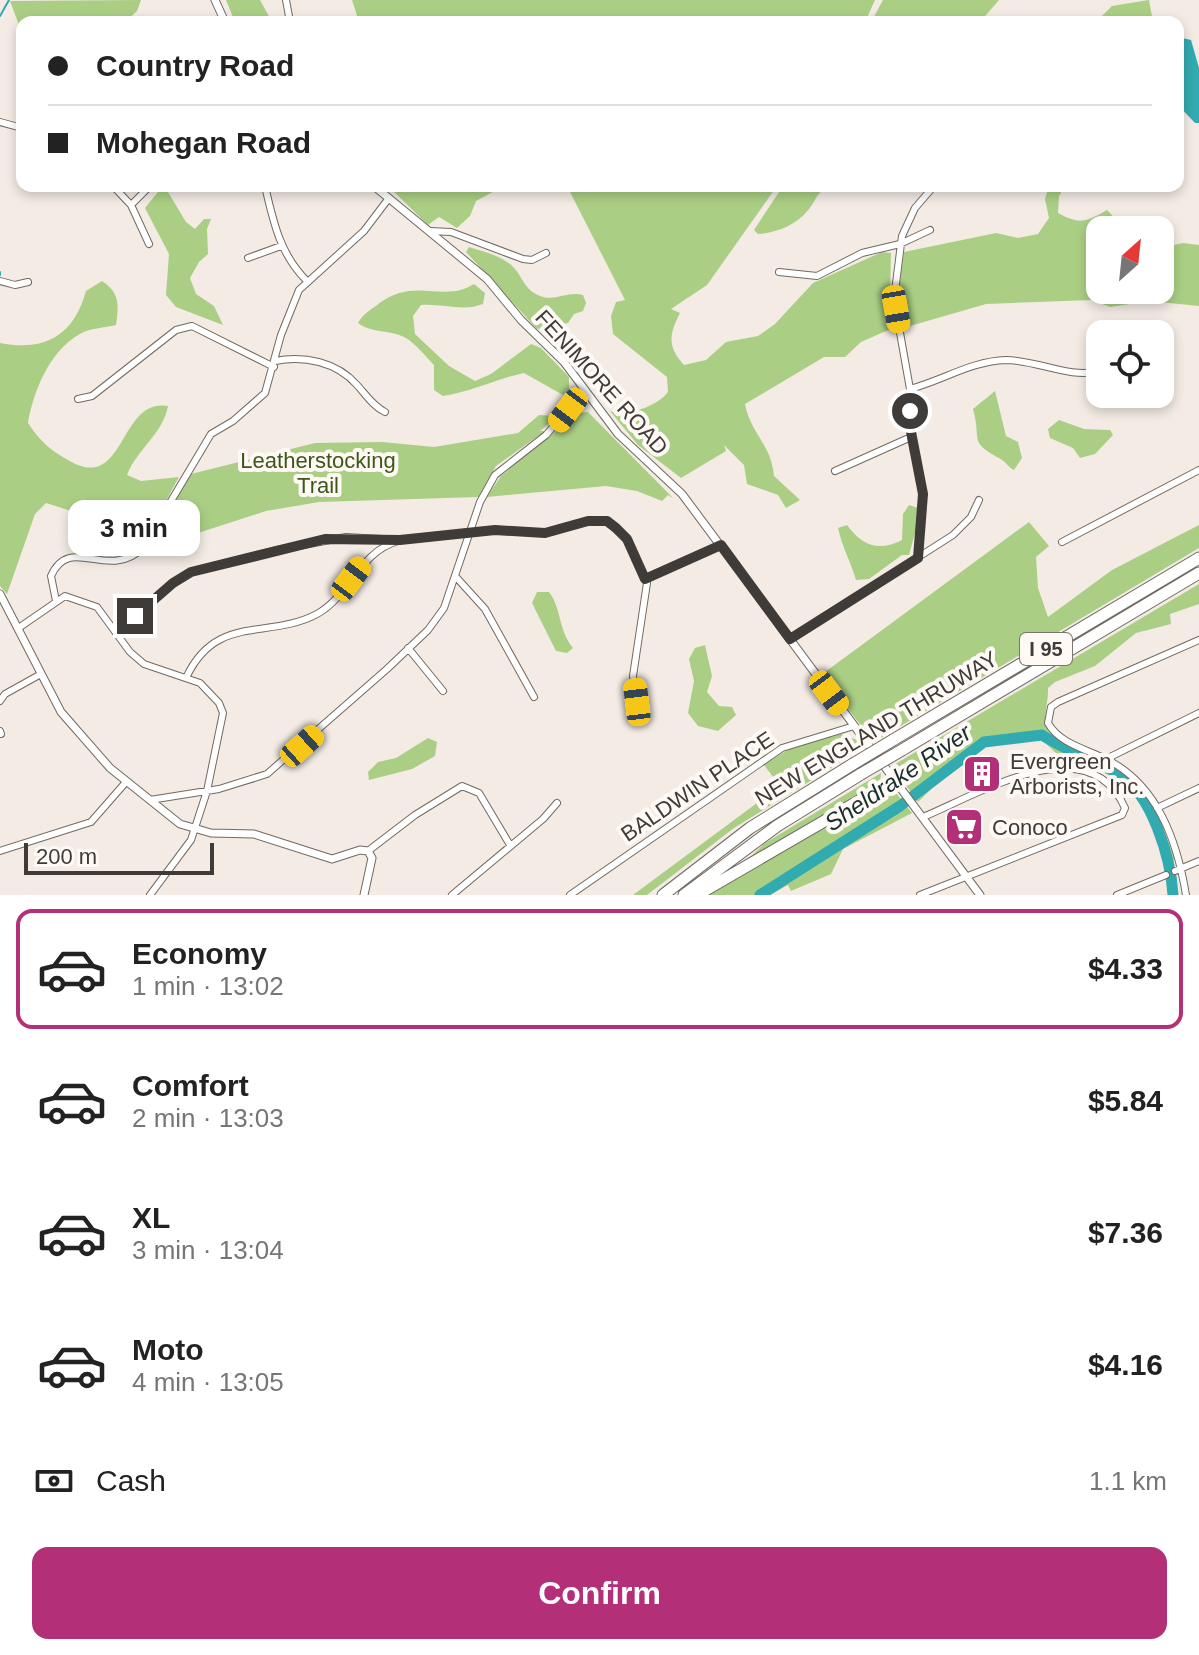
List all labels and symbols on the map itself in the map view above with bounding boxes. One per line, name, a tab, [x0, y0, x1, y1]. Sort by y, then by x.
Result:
north arrow	[1086, 216, 1174, 304]
car	[880, 283, 912, 335]
street label: FENIMORE ROAD	[530, 305, 673, 460]
car	[544, 384, 592, 436]
route start	[892, 393, 928, 429]
park label: Leatherstocking Trail	[240, 448, 396, 498]
callout: 3 min	[69, 500, 201, 556]
car	[327, 553, 375, 605]
route end	[117, 598, 153, 634]
road number: I 95	[1020, 633, 1072, 665]
street label: NEW ENGLAND THRUWAY	[751, 646, 1002, 811]
car	[805, 667, 853, 719]
car	[622, 677, 652, 727]
water label: Sheldrake River	[819, 718, 977, 837]
car	[276, 721, 328, 771]
street label: BALDWIN PLACE	[616, 726, 778, 847]
place label: Evergreen Arborists, Inc.	[1010, 749, 1144, 799]
building icon: Evergreen Arborists, Inc.	[961, 753, 1003, 795]
supermarket icon: Conoco	[943, 806, 985, 848]
place label: Conoco	[992, 815, 1068, 840]
scale bar	[24, 839, 214, 875]

